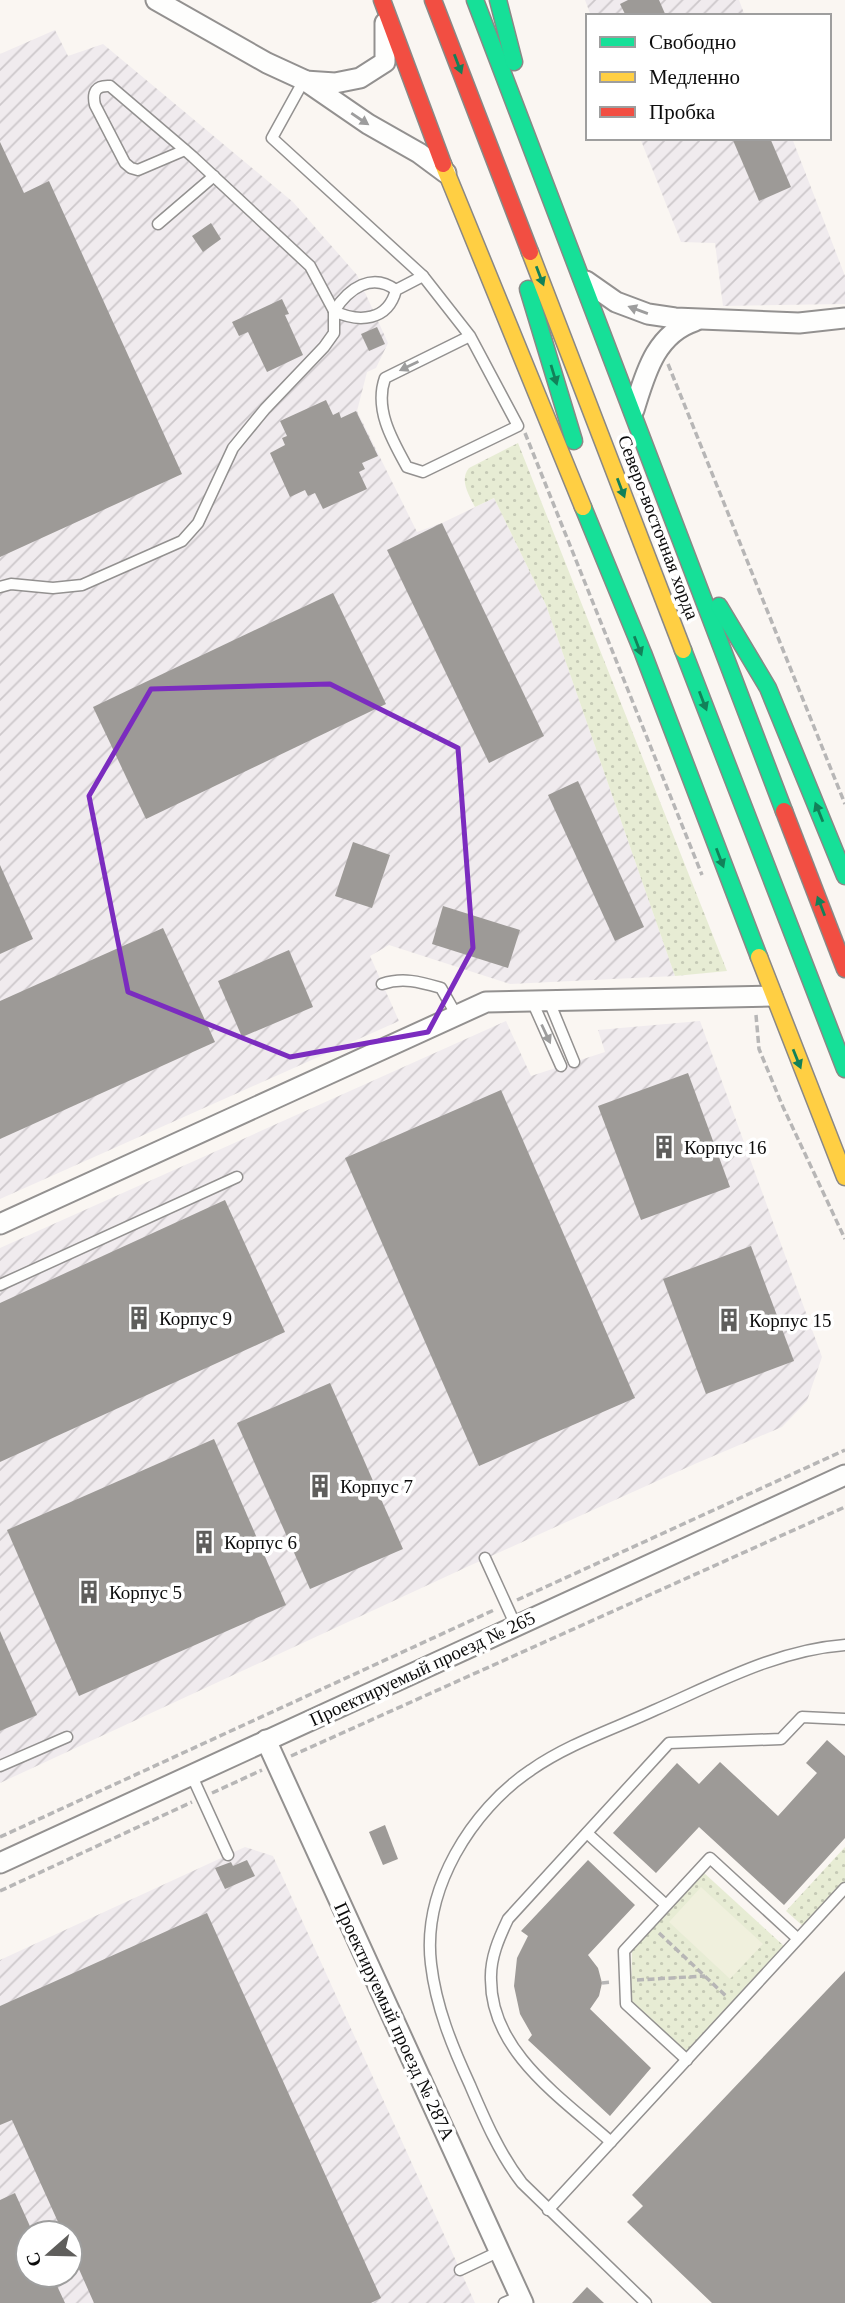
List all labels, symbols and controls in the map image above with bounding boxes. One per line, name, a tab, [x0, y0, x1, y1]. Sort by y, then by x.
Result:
legend	[586, 14, 831, 140]
text: Свободно	[649, 30, 736, 54]
one-way arrow	[452, 53, 463, 74]
text: Медленно	[649, 65, 740, 89]
text: Пробка	[649, 100, 716, 124]
one-way arrow	[351, 112, 370, 125]
one-way arrow	[534, 265, 545, 286]
one-way arrow	[627, 304, 648, 315]
one-way arrow	[399, 360, 419, 372]
one-way arrow	[549, 364, 559, 385]
street label: Северо-восточная хорда	[614, 432, 704, 623]
one-way arrow	[616, 478, 627, 499]
one-way arrow	[633, 635, 644, 656]
one-way arrow	[697, 690, 708, 711]
one-way arrow	[814, 802, 825, 823]
one-way arrow	[714, 848, 725, 869]
one-way arrow	[815, 895, 826, 916]
one-way arrow	[540, 1024, 552, 1044]
one-way arrow	[792, 1049, 803, 1070]
building icon: Корпус 16	[650, 1133, 678, 1161]
place label: Корпус 16	[684, 1137, 767, 1158]
building icon: Корпус 9	[125, 1304, 153, 1332]
building icon: Корпус 15	[715, 1306, 743, 1334]
place label: Корпус 9	[159, 1308, 232, 1329]
place label: Корпус 15	[749, 1310, 832, 1331]
building icon: Корпус 7	[306, 1472, 334, 1500]
place label: Корпус 7	[340, 1476, 413, 1497]
building icon: Корпус 6	[190, 1528, 218, 1556]
place label: Корпус 6	[224, 1532, 297, 1553]
building icon: Корпус 5	[75, 1578, 103, 1606]
place label: Корпус 5	[109, 1582, 182, 1603]
street label: Проектируемый проезд № 265	[306, 1607, 538, 1730]
street label: Проектируемый проезд № 287А	[330, 1899, 459, 2144]
north arrow	[14, 2219, 84, 2289]
text: С	[21, 2250, 46, 2270]

